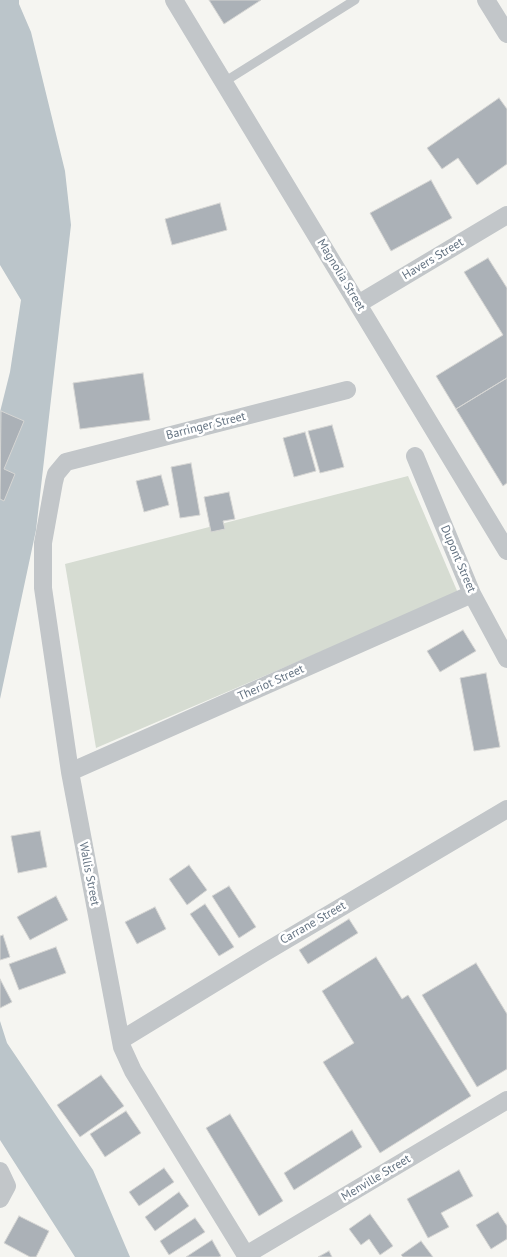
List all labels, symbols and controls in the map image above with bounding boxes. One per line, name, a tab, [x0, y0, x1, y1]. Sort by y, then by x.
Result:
street label: Havers Street	[400, 235, 466, 283]
street label: Magnolia Street	[314, 236, 368, 314]
street label: Barringer Street	[165, 409, 247, 443]
street label: Dupont Street	[437, 523, 479, 595]
street label: Theriot Street	[236, 662, 306, 704]
street label: Wallis Street	[76, 841, 102, 907]
street label: Carrane Street	[278, 898, 348, 948]
street label: Menville Street	[339, 1152, 413, 1204]

